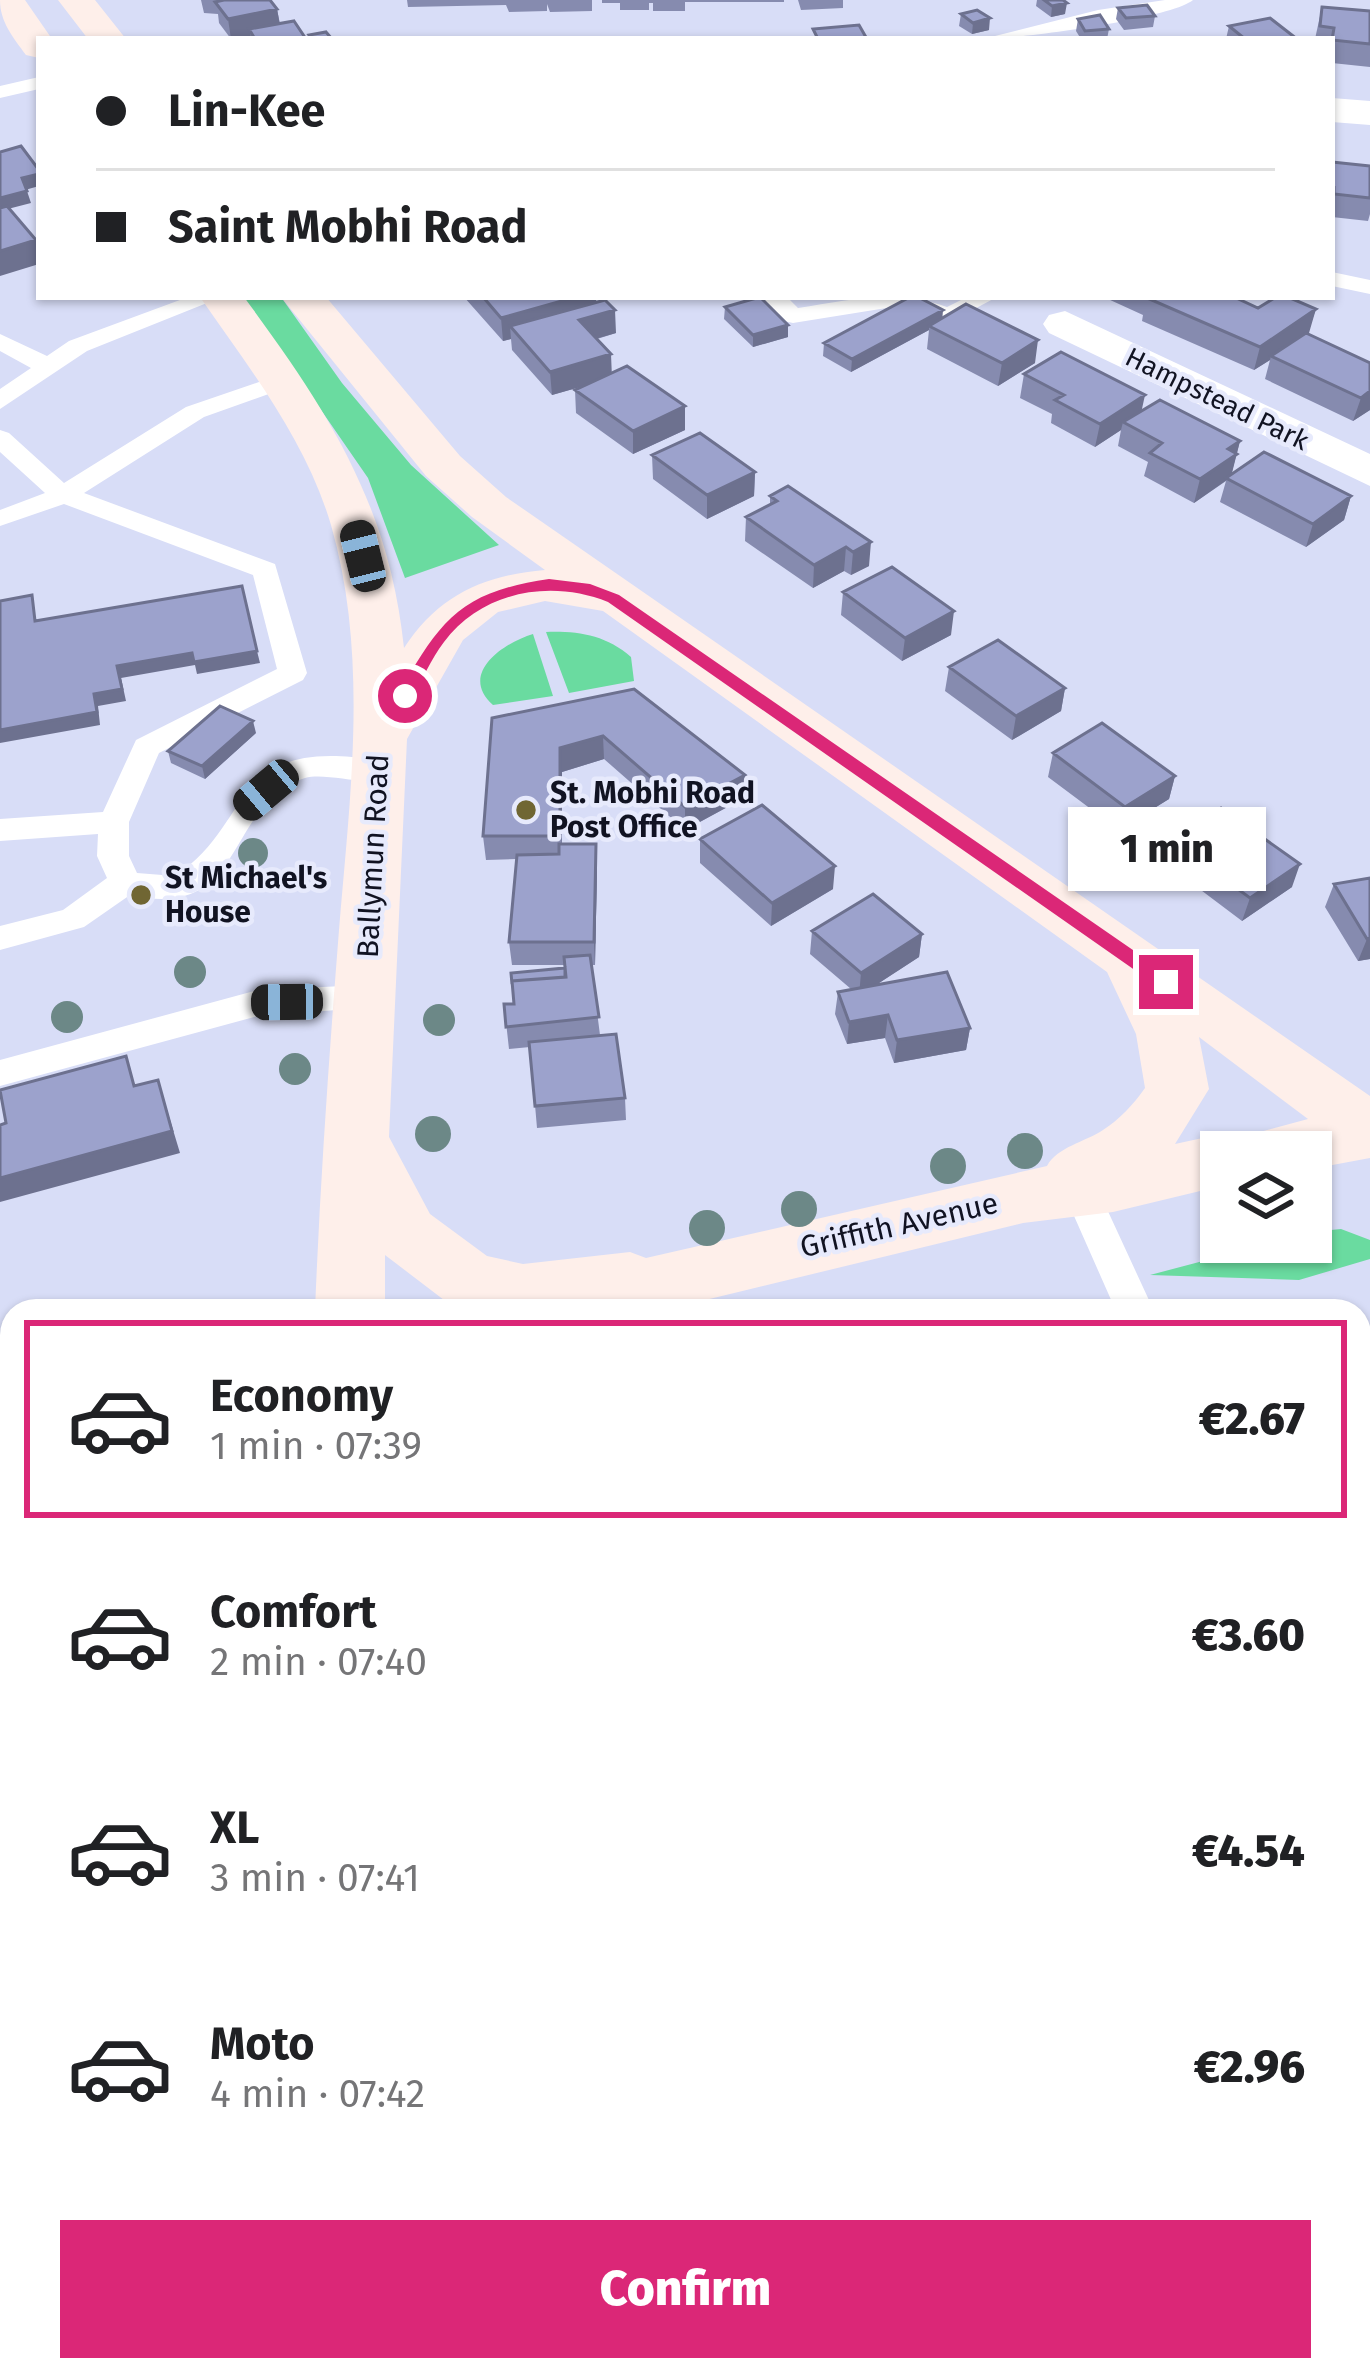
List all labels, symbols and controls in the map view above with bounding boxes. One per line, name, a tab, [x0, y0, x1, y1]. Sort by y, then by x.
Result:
text: Lin-Kee	[168, 84, 325, 138]
text: Saint Mobhi Road	[168, 200, 528, 254]
street label: Hampstead Park	[1120, 341, 1314, 457]
car	[337, 517, 389, 595]
route start	[378, 669, 432, 723]
car	[227, 753, 305, 827]
street label: Ballymun Road	[350, 753, 396, 959]
place label: St. Mobhi Road Post Office	[550, 775, 755, 845]
marker: St. Mobhi Road Post Office	[513, 797, 539, 823]
callout: 1 min	[1067, 808, 1265, 892]
text: 1 min	[1120, 826, 1214, 872]
place label: St Michael's House	[165, 860, 327, 930]
marker: St Michael's House	[128, 882, 154, 908]
route end	[1139, 955, 1193, 1009]
car	[251, 983, 323, 1021]
map controls	[1200, 1131, 1332, 1263]
button: layers	[1200, 1131, 1332, 1263]
street label: Griffith Avenue	[796, 1185, 1002, 1265]
icon: car	[66, 1365, 174, 1473]
text: Economy	[210, 1369, 393, 1423]
text: €2.67	[1199, 1392, 1305, 1446]
text: 1 min · 07:39	[210, 1423, 422, 1469]
icon: car	[66, 1581, 174, 1689]
text: Comfort	[210, 1585, 377, 1639]
text: €3.60	[1192, 1608, 1305, 1662]
text: 2 min · 07:40	[210, 1639, 427, 1685]
icon: car	[66, 1797, 174, 1905]
text: XL	[210, 1801, 259, 1855]
text: €4.54	[1192, 1824, 1305, 1878]
text: 3 min · 07:41	[210, 1855, 420, 1901]
icon: car	[66, 2013, 174, 2121]
text: Moto	[210, 2017, 315, 2071]
text: €2.96	[1194, 2040, 1305, 2094]
text: 4 min · 07:42	[210, 2071, 425, 2117]
button: Confirm	[60, 2220, 1311, 2358]

